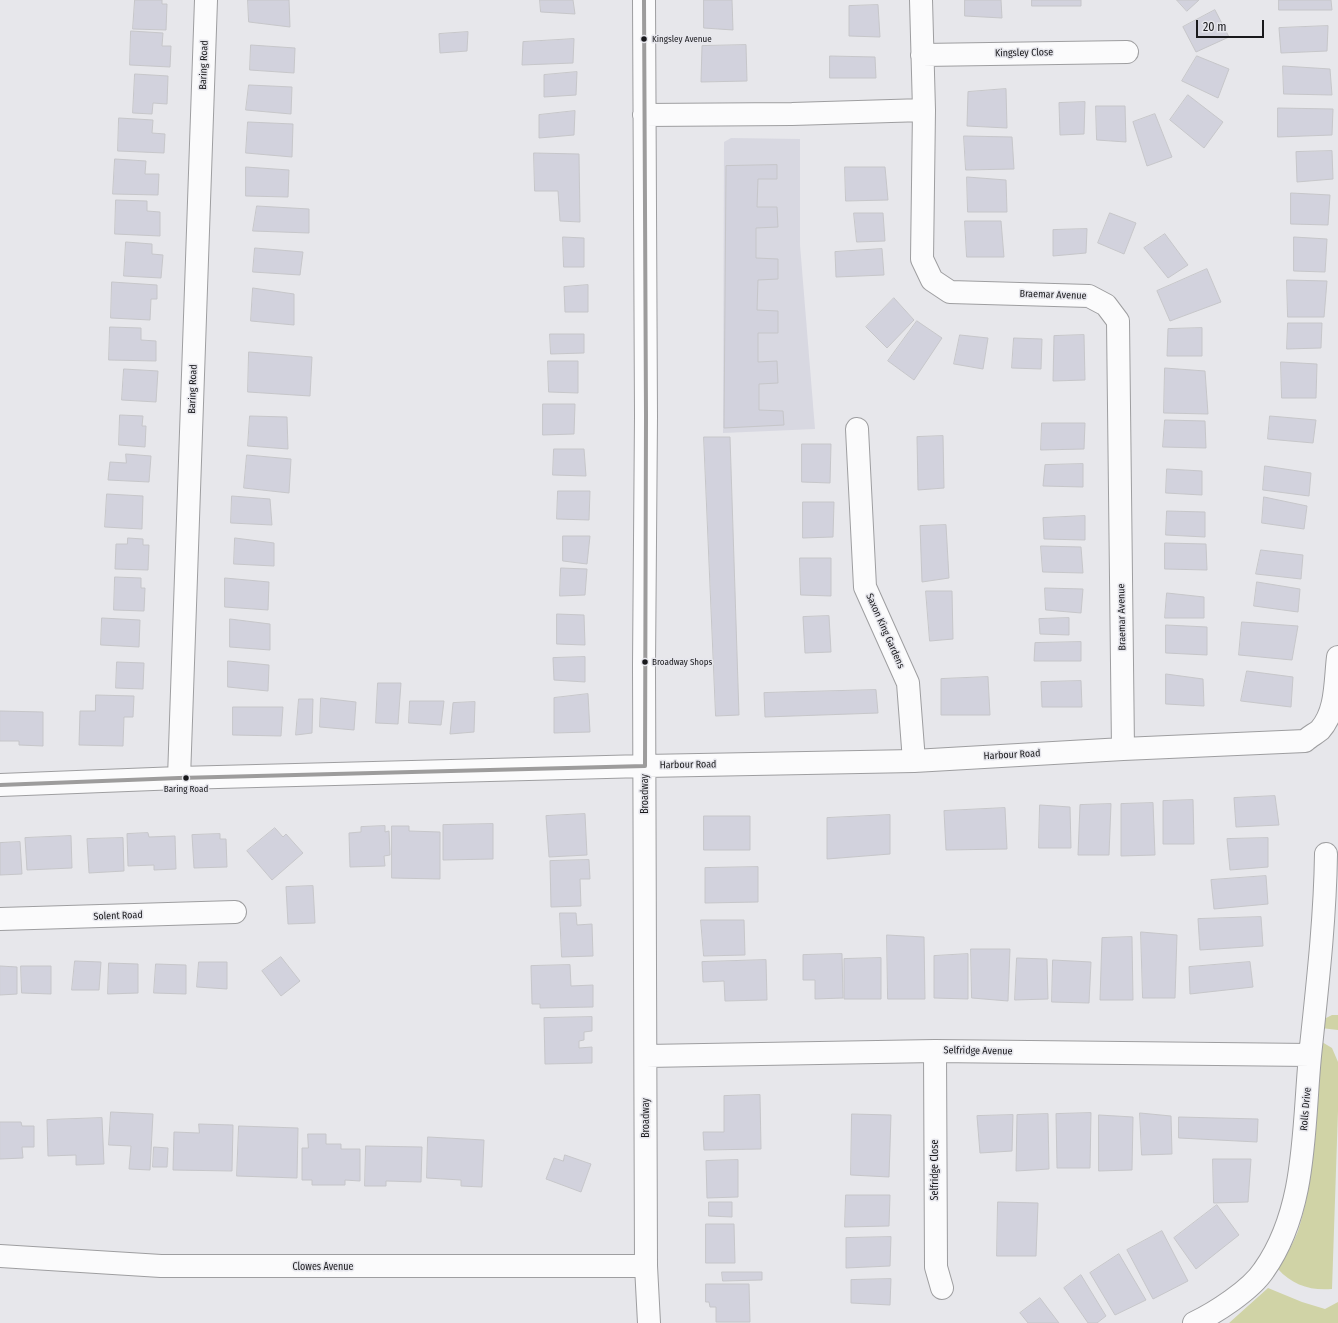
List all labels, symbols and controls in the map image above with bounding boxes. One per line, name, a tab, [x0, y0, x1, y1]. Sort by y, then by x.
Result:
scale bar	[1198, 12, 1266, 38]
text: 20 m	[1203, 20, 1227, 34]
marker: Kingsley Avenue	[639, 34, 649, 44]
place label: Kingsley Avenue	[652, 34, 712, 44]
street label: Baring Road	[197, 40, 211, 90]
street label: Kingsley Close	[995, 46, 1053, 60]
street label: Braemar Avenue	[1019, 288, 1087, 302]
street label: Baring Road	[186, 364, 200, 414]
street label: Braemar Avenue	[1115, 583, 1129, 651]
street label: Saxon King Gardens	[863, 592, 907, 670]
marker: Broadway Shops	[640, 657, 650, 667]
place label: Broadway Shops	[652, 657, 712, 667]
street label: Harbour Road	[983, 748, 1041, 762]
street label: Harbour Road	[659, 759, 717, 771]
marker: Baring Road	[181, 773, 191, 783]
street label: Broadway	[639, 774, 651, 814]
place label: Baring Road	[164, 784, 208, 794]
street label: Solent Road	[93, 909, 143, 923]
street label: Selfridge Avenue	[943, 1044, 1013, 1058]
street label: Rolls Drive	[1298, 1087, 1314, 1131]
street label: Broadway	[640, 1098, 652, 1138]
street label: Selfridge Close	[929, 1140, 941, 1200]
street label: Clowes Avenue	[293, 1261, 353, 1273]

